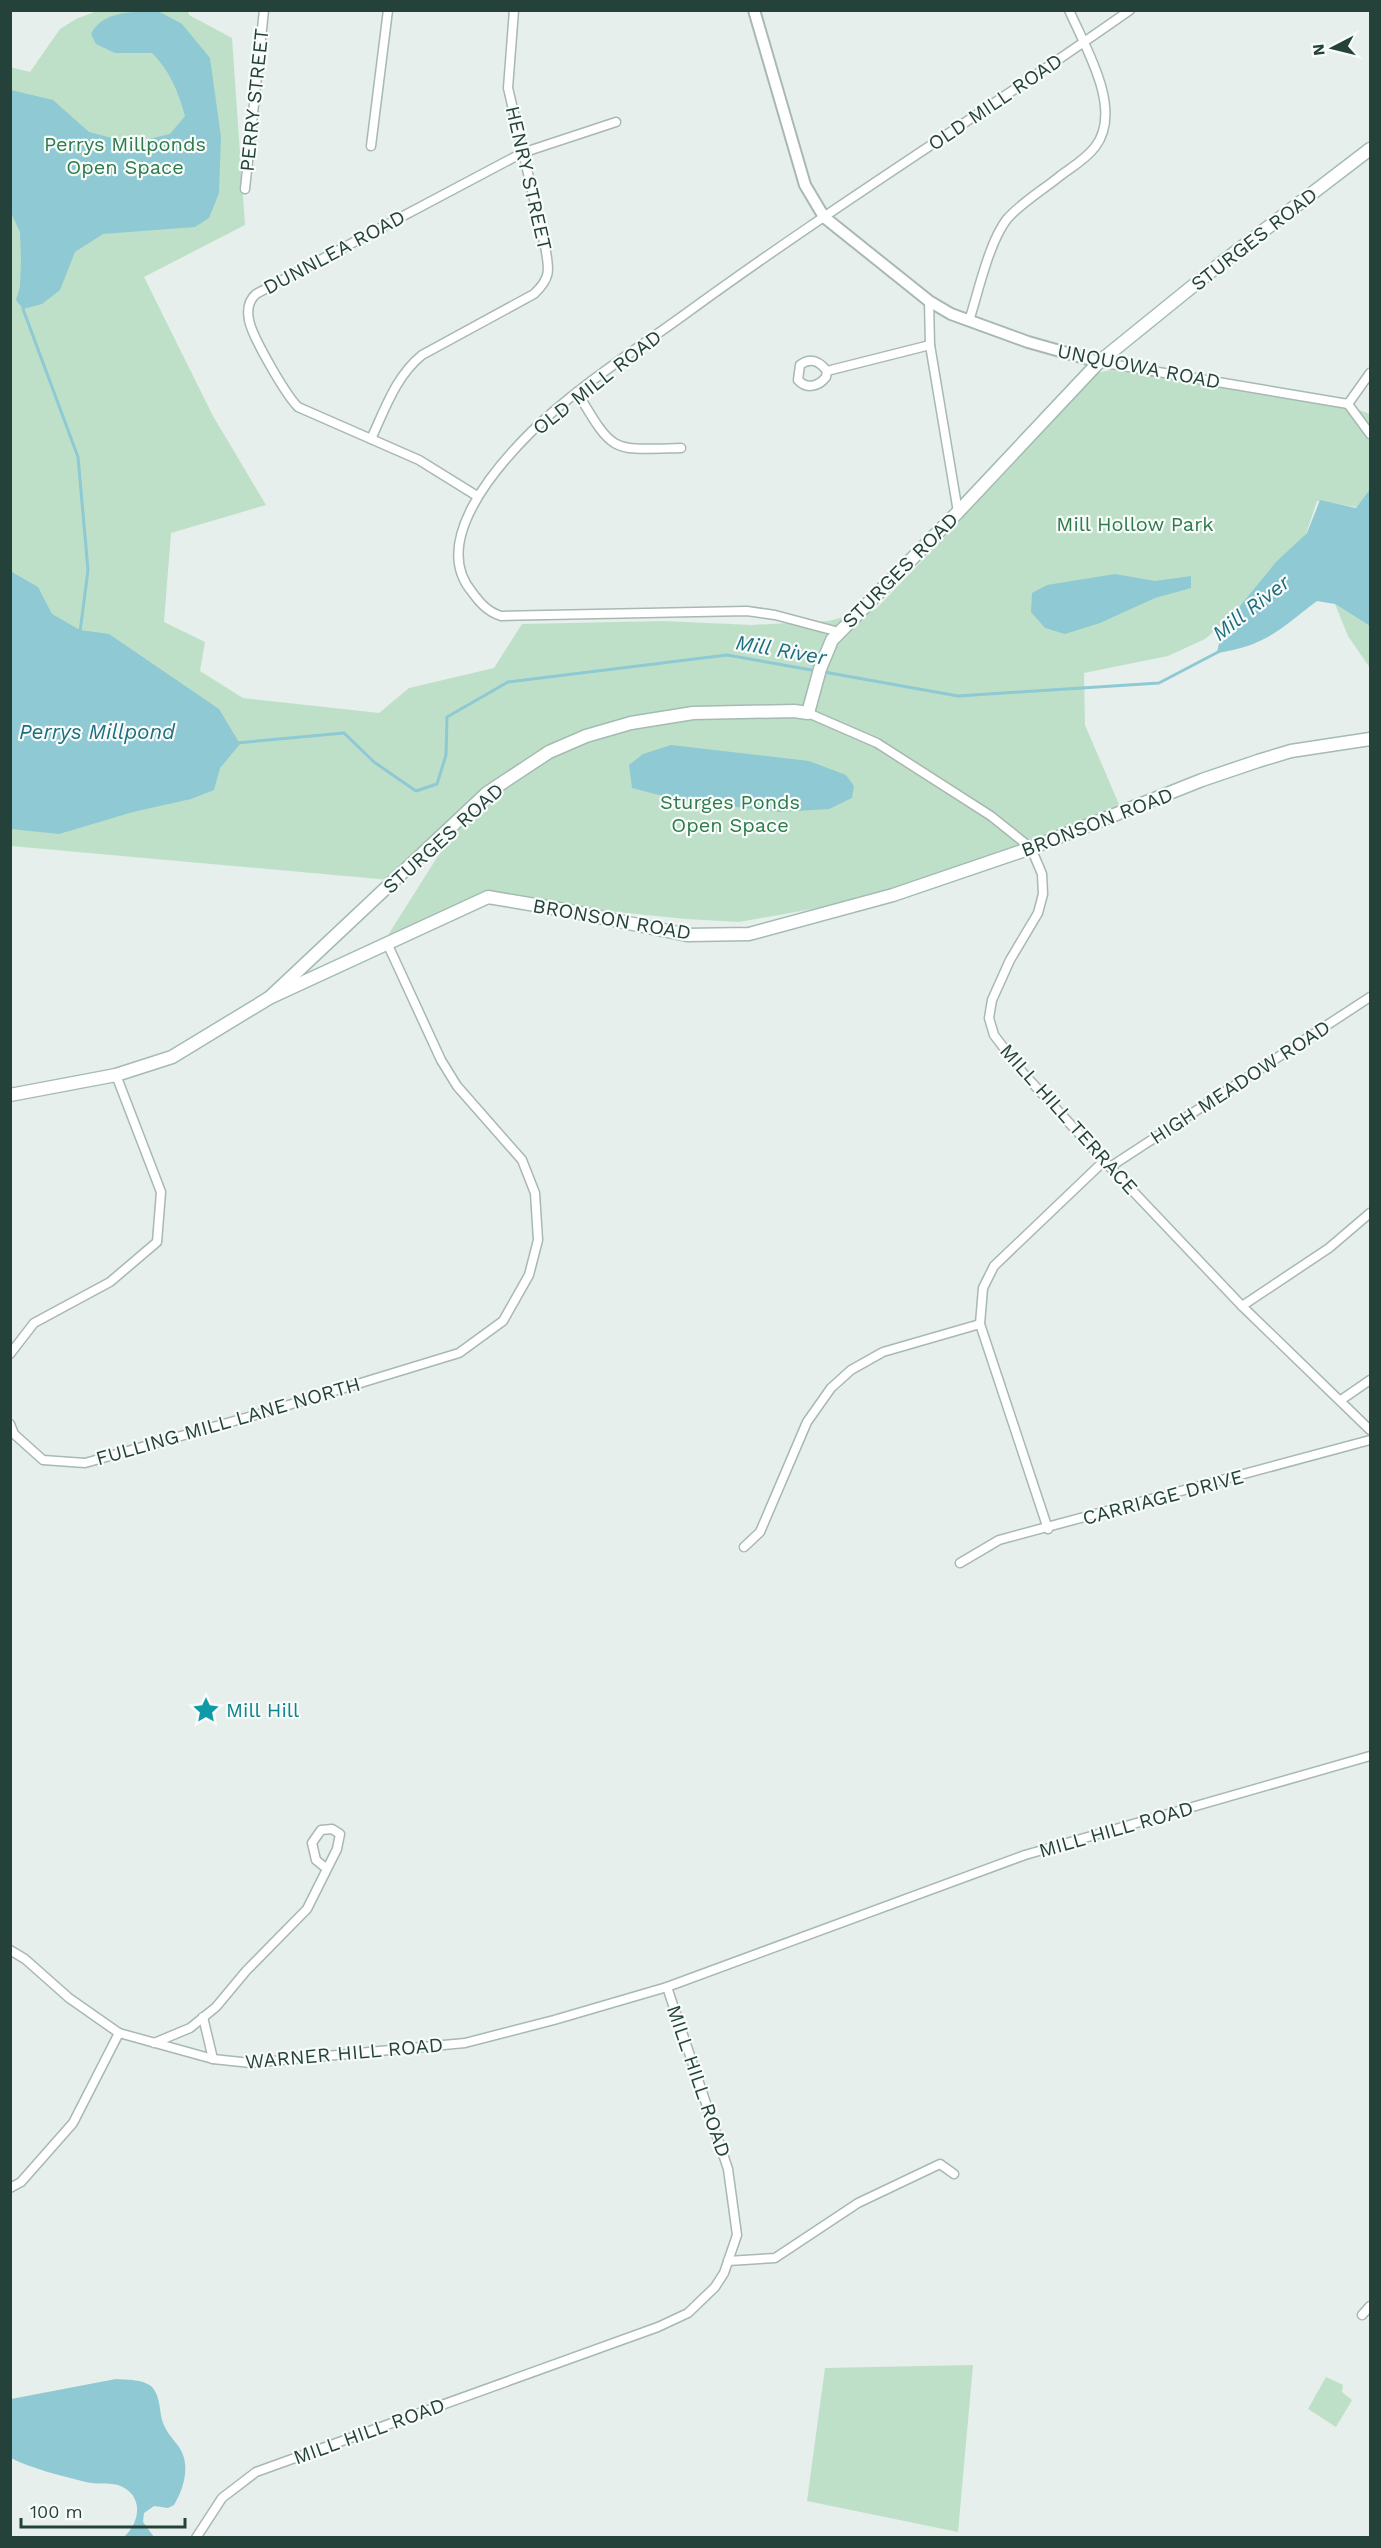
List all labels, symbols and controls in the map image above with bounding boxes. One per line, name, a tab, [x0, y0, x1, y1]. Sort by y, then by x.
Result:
north arrow	[1303, 18, 1363, 78]
street label: PERRY STREET	[235, 27, 273, 173]
text: N	[1308, 43, 1329, 57]
street label: OLD MILL ROAD	[923, 48, 1067, 156]
street label: HENRY STREET	[501, 103, 557, 253]
park label: Perrys Millponds Open Space	[44, 132, 206, 179]
street label: STURGES ROAD	[1186, 182, 1322, 296]
street label: DUNNLEA ROAD	[259, 205, 409, 299]
street label: OLD MILL ROAD	[528, 324, 666, 440]
street label: UNQUOWA ROAD	[1055, 338, 1223, 394]
street label: STURGES ROAD	[837, 507, 963, 633]
park label: Mill Hollow Park	[1056, 512, 1214, 536]
water label: Mill River	[1207, 569, 1295, 646]
water label: Mill River	[734, 629, 829, 670]
water label: Perrys Millpond	[19, 719, 176, 744]
street label: STURGES ROAD	[378, 778, 508, 898]
street label: BRONSON ROAD	[1018, 782, 1176, 862]
park label: Sturges Ponds Open Space	[660, 790, 800, 837]
street label: BRONSON ROAD	[531, 893, 693, 945]
street label: HIGH MEADOW ROAD	[1146, 1015, 1334, 1149]
street label: MILL HILL TERRACE	[995, 1039, 1143, 1199]
street label: FULLING MILL LANE NORTH	[93, 1372, 363, 1470]
street label: CARRIAGE DRIVE	[1080, 1464, 1246, 1530]
place icon: Mill Hill	[191, 1695, 221, 1725]
place label: Mill Hill	[226, 1698, 299, 1722]
street label: MILL HILL ROAD	[1036, 1796, 1196, 1862]
street label: MILL HILL ROAD	[662, 2002, 736, 2160]
street label: WARNER HILL ROAD	[244, 2032, 444, 2074]
street label: MILL HILL ROAD	[290, 2392, 448, 2470]
scale bar	[21, 2491, 184, 2529]
text: 100 m	[30, 2501, 83, 2522]

